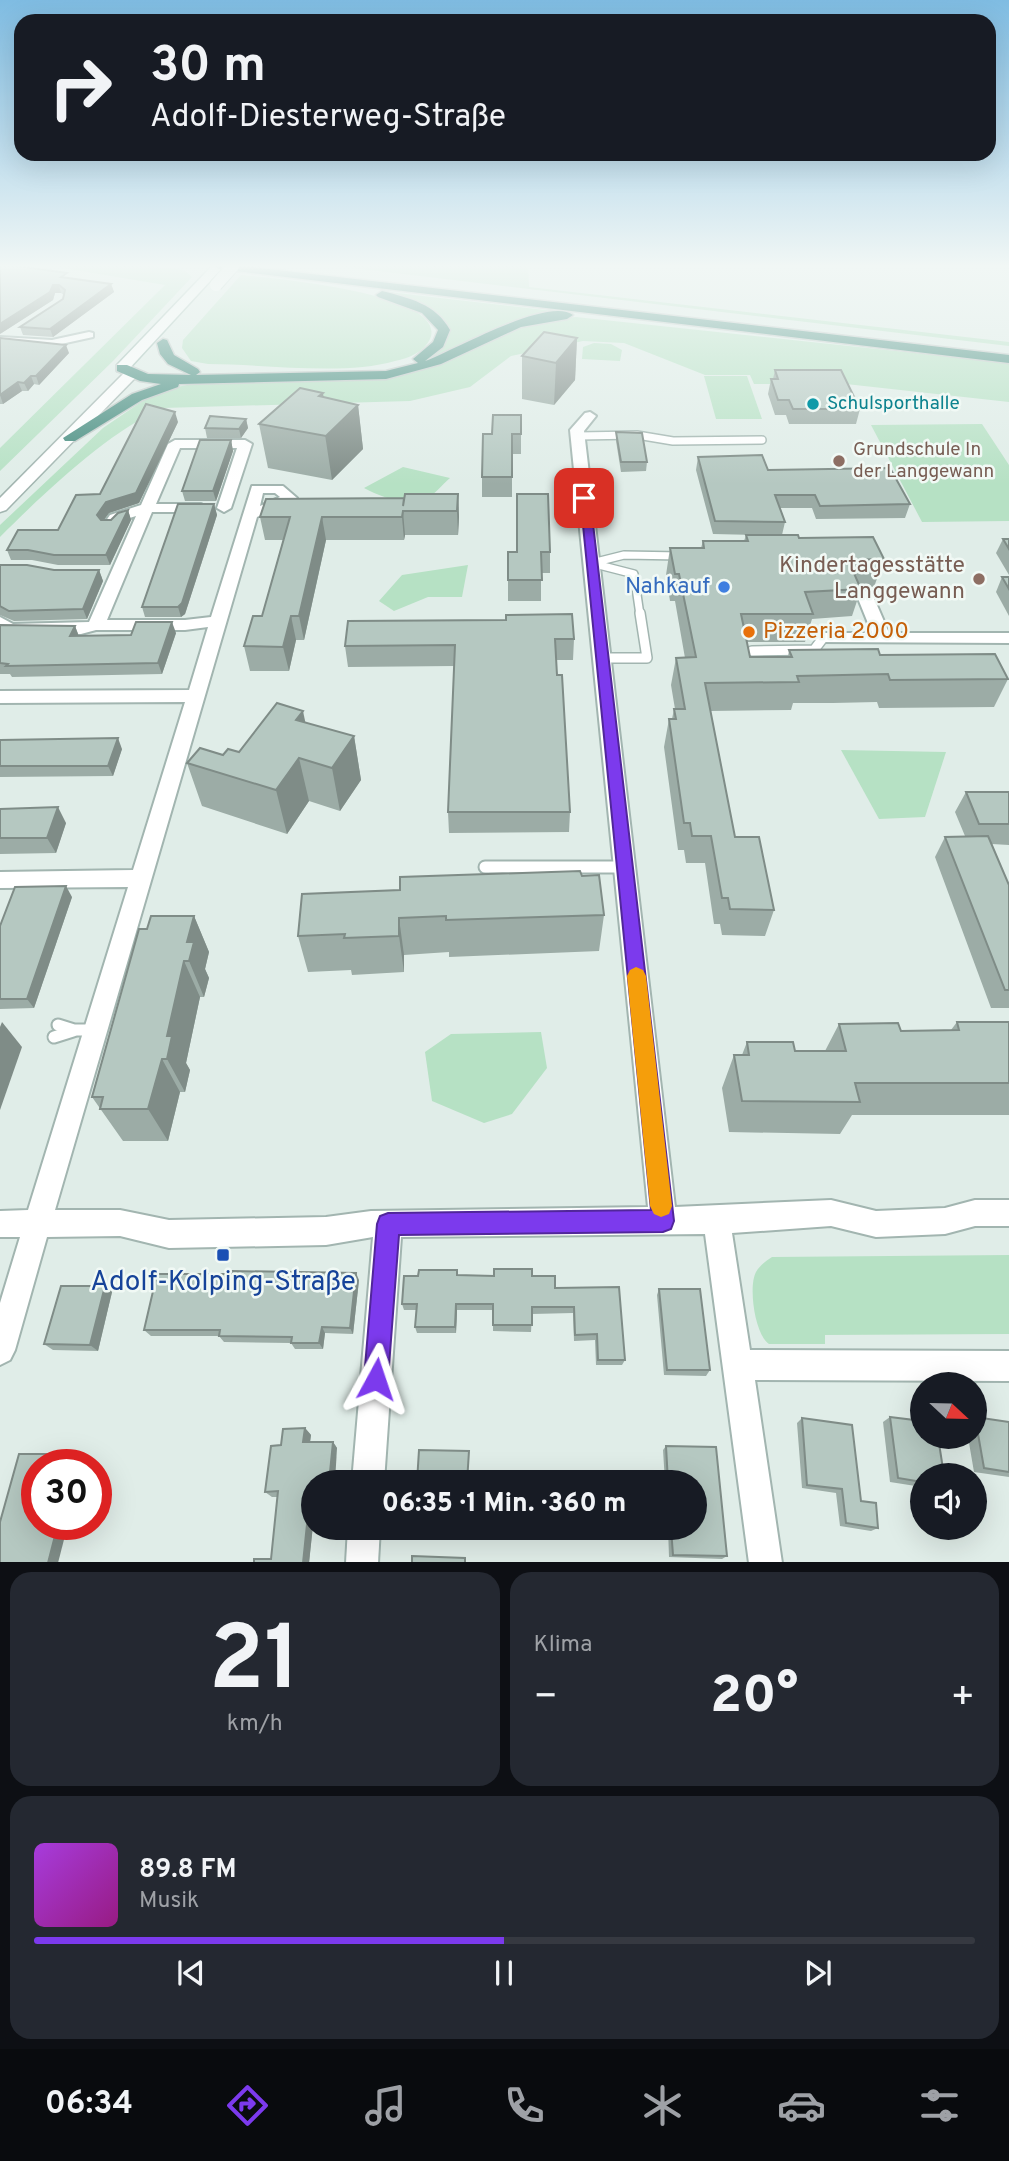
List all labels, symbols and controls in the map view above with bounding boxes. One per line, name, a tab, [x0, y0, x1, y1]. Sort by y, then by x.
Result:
text: 30 m	[150, 37, 266, 99]
icon: right	[35, 42, 126, 133]
text: Adolf-Diesterweg-Straße	[150, 98, 506, 138]
place label: Schulsporthalle	[827, 392, 960, 416]
marker: Schulsporthalle	[805, 396, 821, 412]
place label: Grundschule In der Langgewann	[853, 438, 994, 484]
marker: Grundschule In der Langgewann	[831, 453, 847, 469]
pin	[554, 468, 614, 528]
icon: arrive	[565, 479, 603, 517]
place label: Kindertagesstätte Langgewann	[779, 552, 965, 607]
marker: Kindertagesstätte Langgewann	[971, 571, 987, 587]
place label: Nahkauf	[625, 573, 710, 602]
marker: Nahkauf	[716, 579, 732, 595]
place label: Pizzeria 2000	[763, 618, 909, 647]
marker: Pizzeria 2000	[741, 624, 757, 640]
marker: Adolf-Kolping-Straße	[215, 1247, 231, 1263]
place label: Adolf-Kolping-Straße	[90, 1265, 356, 1301]
position arrow	[339, 1342, 413, 1416]
north arrow	[910, 1372, 987, 1449]
map controls	[910, 1372, 987, 1540]
speed limit sign: 30	[21, 1449, 112, 1540]
button: sound	[910, 1463, 987, 1540]
text: 06:35 · 1 Min. · 360 m	[382, 1488, 626, 1521]
text: 21	[209, 1607, 301, 1722]
text: Klima	[534, 1631, 592, 1660]
text: 20°	[710, 1665, 798, 1731]
text: −	[534, 1674, 558, 1723]
text: +	[950, 1674, 975, 1723]
text: km/h	[227, 1710, 283, 1739]
text: 89.8 FM	[139, 1854, 236, 1887]
text: Musik	[139, 1887, 199, 1916]
icon: previous	[172, 1954, 210, 1992]
icon: pause	[485, 1954, 523, 1992]
icon: next	[799, 1954, 837, 1992]
icon: directions	[223, 2081, 272, 2130]
icon: music	[361, 2081, 410, 2130]
icon: phone	[500, 2081, 549, 2130]
icon: climate	[638, 2081, 687, 2130]
icon: car	[777, 2081, 826, 2130]
icon: filters	[915, 2081, 964, 2130]
text: 06:34	[45, 2085, 133, 2125]

